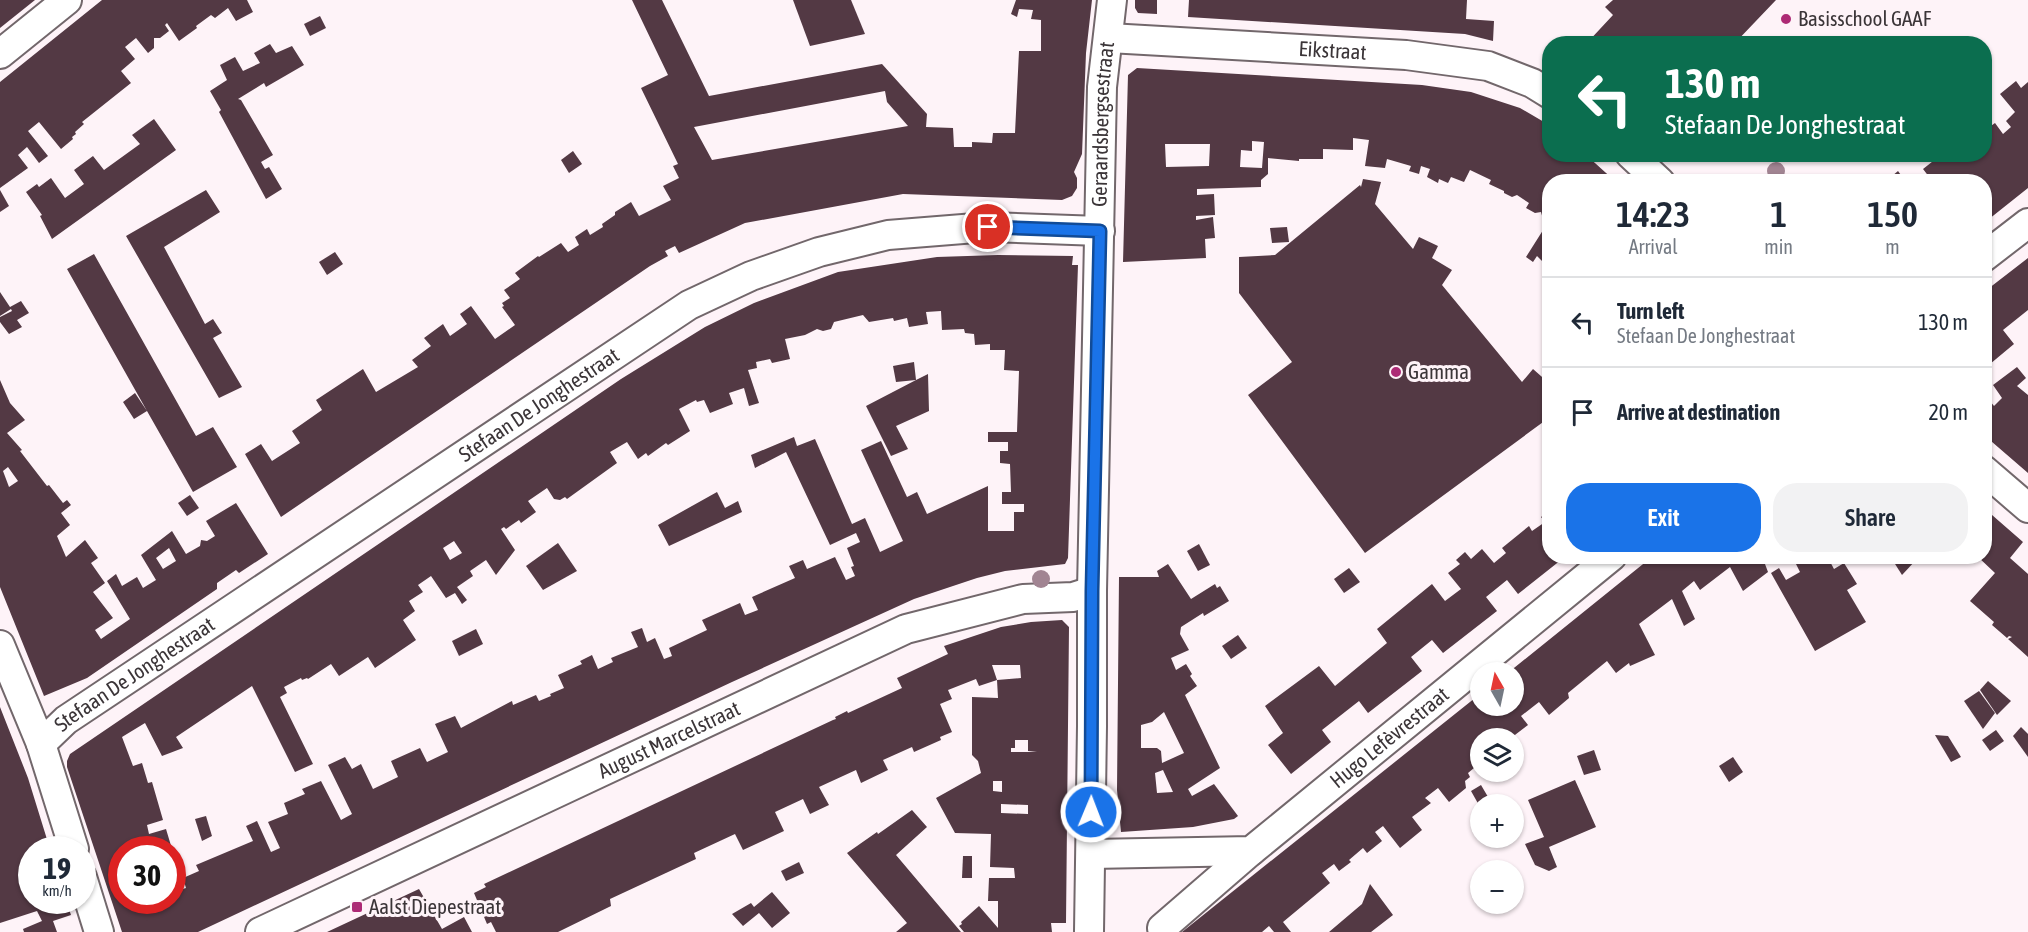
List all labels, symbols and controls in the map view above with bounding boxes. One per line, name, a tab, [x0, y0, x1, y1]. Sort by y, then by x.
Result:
place label: Basisschool GAAF	[1798, 6, 1932, 30]
marker: Basisschool GAAF	[1779, 12, 1793, 26]
street label: Eikstraat	[1298, 36, 1367, 64]
street label: Geraardsbergsestraat	[1087, 40, 1118, 207]
text: 130 m	[1665, 59, 1760, 107]
icon: left	[1566, 60, 1644, 138]
text: Stefaan De Jonghestraat	[1665, 109, 1906, 140]
text: 14:23	[1616, 193, 1690, 235]
text: 1	[1770, 193, 1787, 235]
text: 150	[1867, 193, 1918, 235]
pin	[962, 201, 1013, 252]
icon: arrive	[971, 210, 1004, 243]
text: Arrival	[1629, 235, 1678, 258]
text: min	[1764, 235, 1793, 258]
text: m	[1885, 235, 1900, 258]
text: Turn left	[1617, 298, 1684, 324]
icon: left	[1566, 306, 1599, 339]
text: 130 m	[1918, 309, 1968, 335]
text: Stefaan De Jonghestraat	[1617, 324, 1795, 347]
street label: Stefaan De Jonghestraat	[454, 342, 623, 466]
place label: Gamma	[1408, 359, 1469, 383]
marker: Gamma	[1389, 365, 1403, 379]
icon: arrive	[1566, 396, 1599, 429]
text: Arrive at destination	[1617, 399, 1780, 425]
text: 20 m	[1928, 399, 1968, 425]
button: Exit	[1566, 483, 1761, 552]
button: Share	[1773, 483, 1968, 552]
street label: Stefaan De Jonghestraat	[49, 612, 219, 736]
north arrow	[1470, 662, 1524, 716]
map controls	[1470, 662, 1524, 914]
street label: Hugo Lefèvrestraat	[1325, 682, 1453, 792]
street label: August Marcelstraat	[594, 696, 744, 783]
button: layers	[1470, 728, 1524, 782]
position arrow	[1059, 780, 1123, 844]
button: +	[1470, 794, 1524, 848]
speed limit sign: 30	[108, 836, 186, 914]
text: 19	[43, 851, 71, 885]
button: −	[1470, 860, 1524, 914]
text: km/h	[42, 882, 72, 899]
place label: Aalst Diepestraat	[369, 894, 501, 918]
marker: Aalst Diepestraat	[350, 900, 364, 914]

